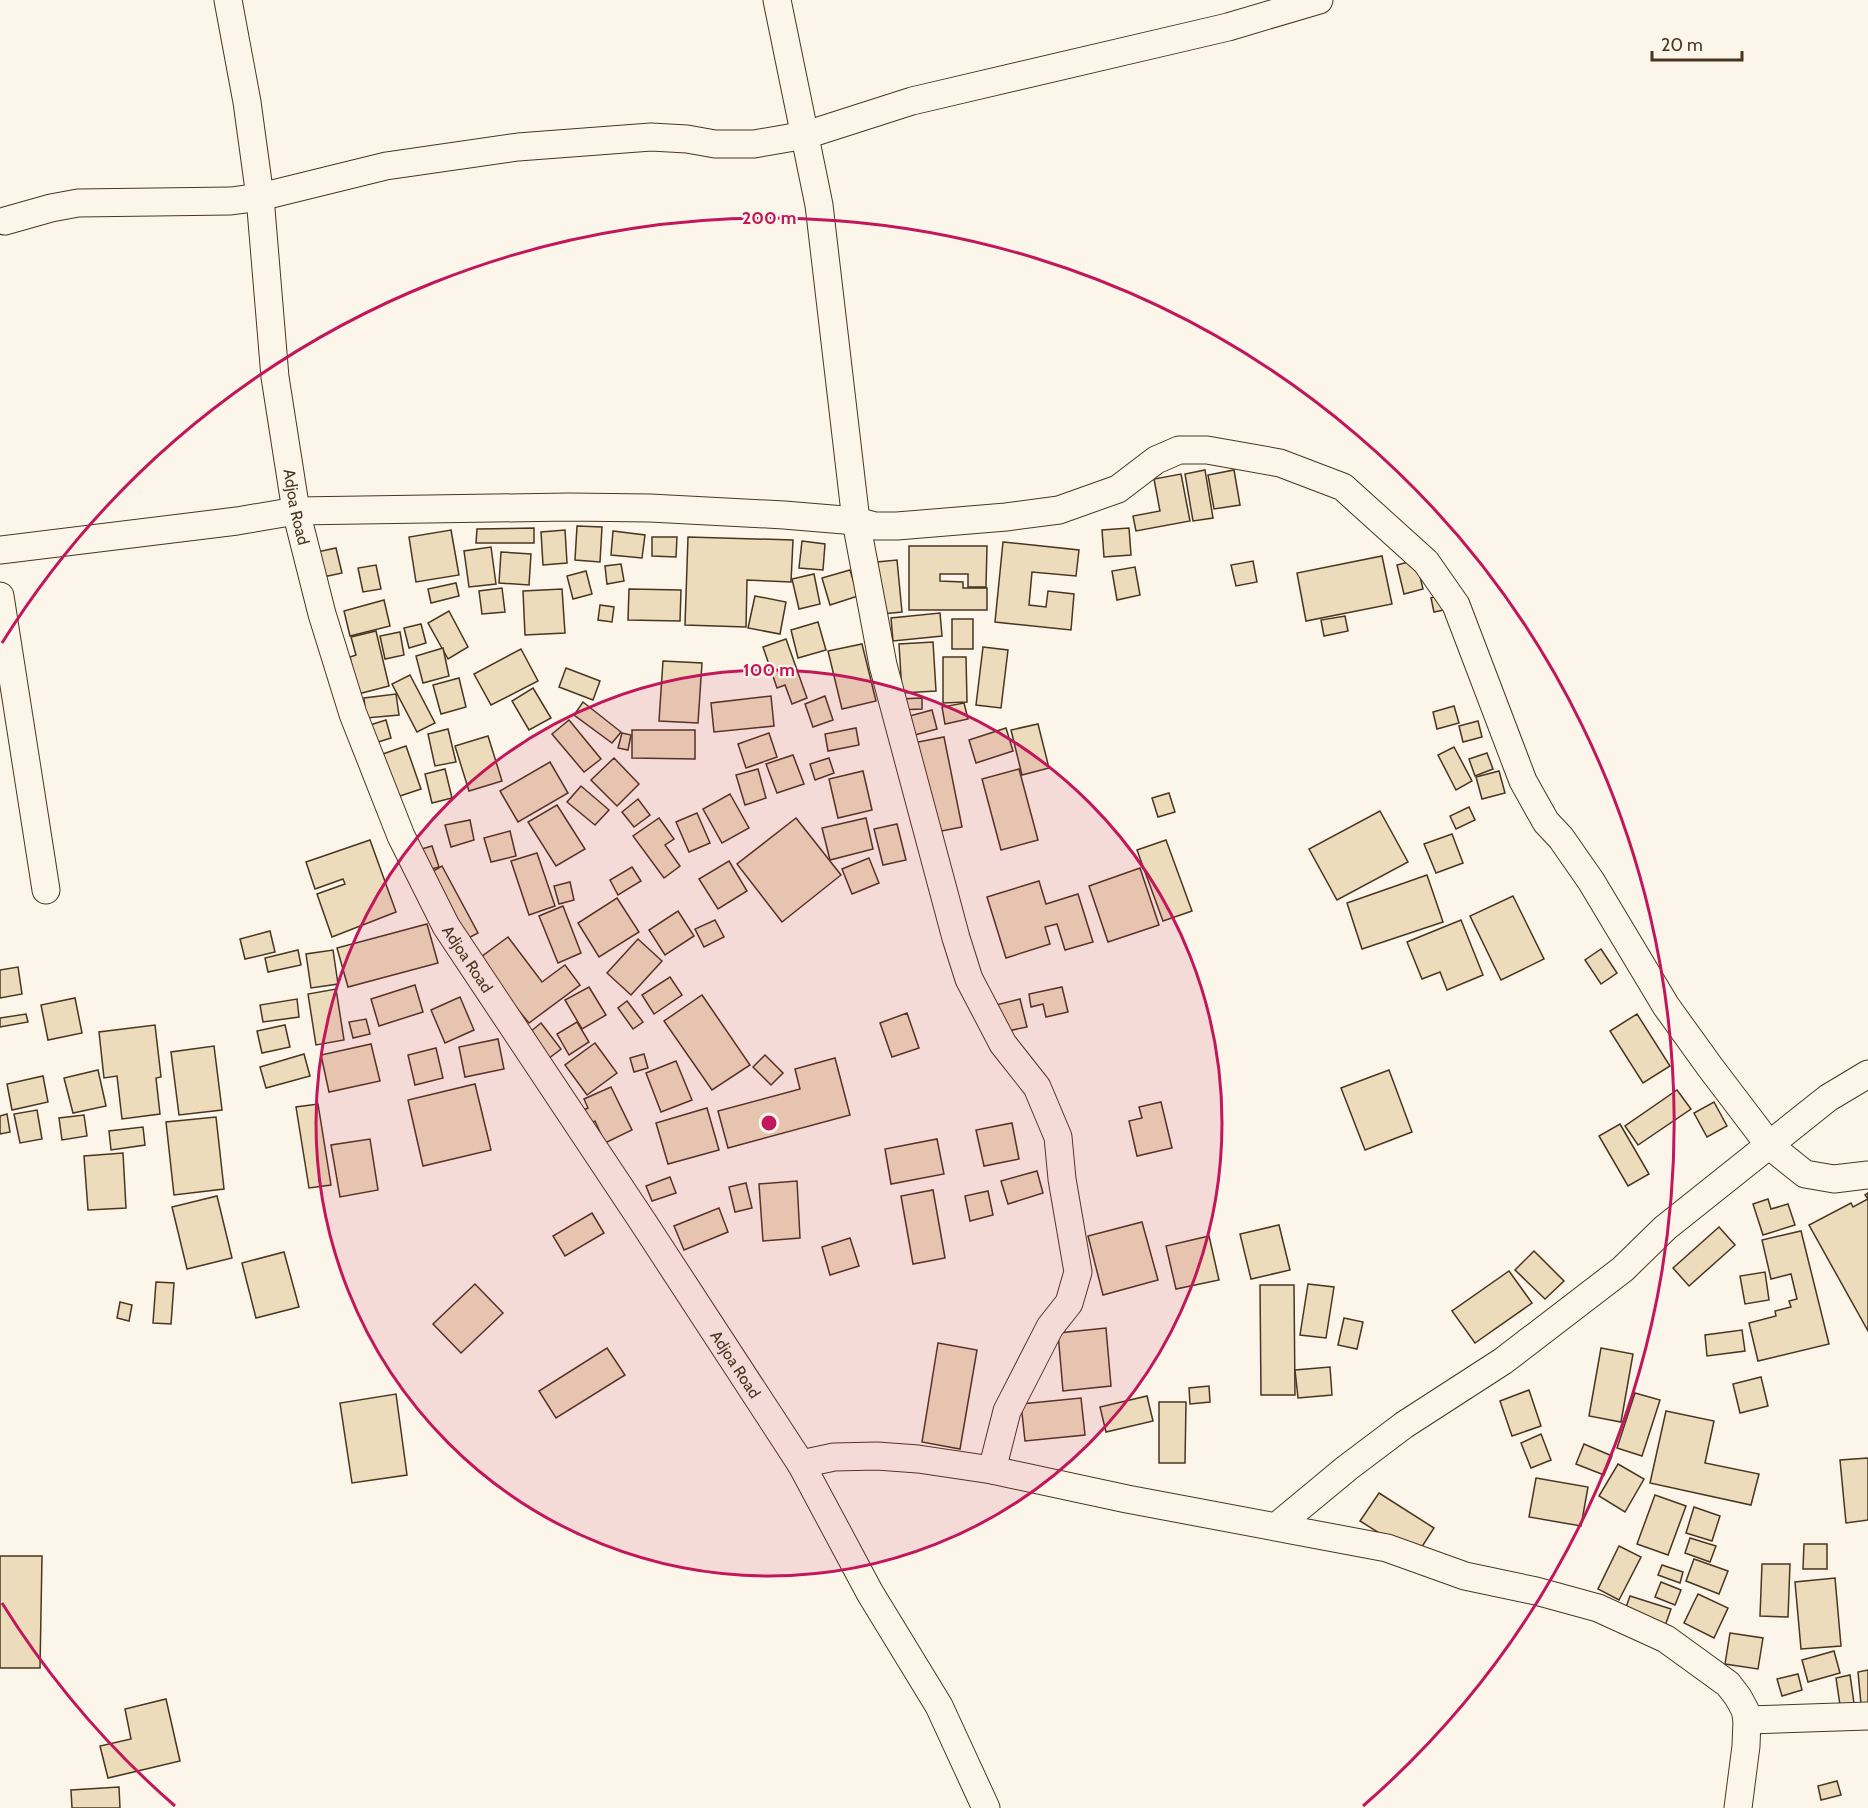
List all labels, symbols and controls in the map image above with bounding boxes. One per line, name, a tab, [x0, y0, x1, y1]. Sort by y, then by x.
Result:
scale bar	[1652, 24, 1742, 62]
text: 20 m	[1661, 34, 1703, 56]
text: 200 m	[742, 207, 796, 229]
street label: Adjoa Road	[280, 468, 313, 547]
text: 100 m	[743, 659, 795, 681]
street label: Adjoa Road	[438, 922, 497, 996]
centre of rings	[759, 1113, 779, 1133]
street label: Adjoa Road	[706, 1327, 764, 1402]

